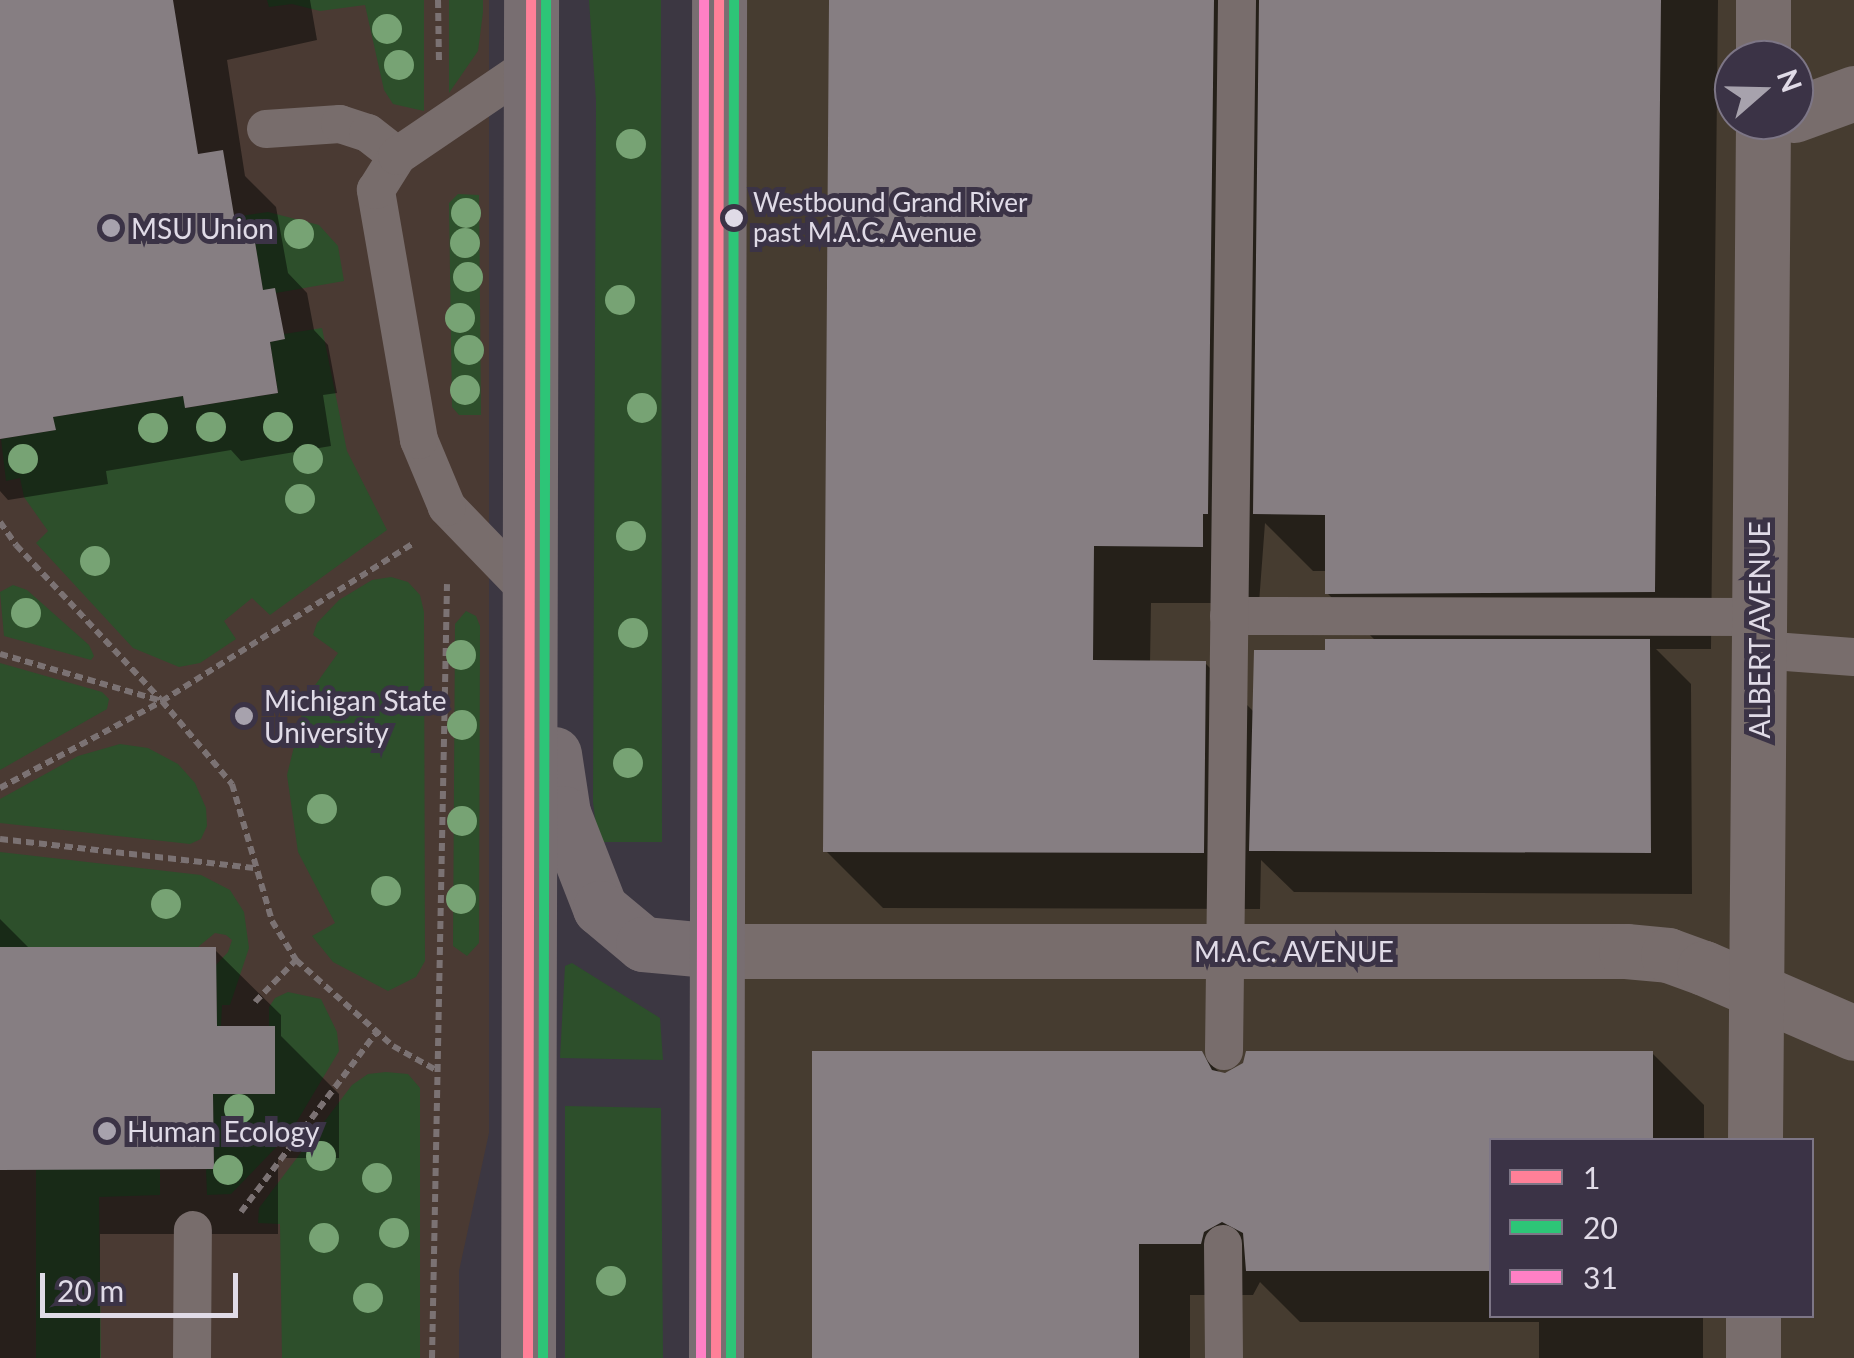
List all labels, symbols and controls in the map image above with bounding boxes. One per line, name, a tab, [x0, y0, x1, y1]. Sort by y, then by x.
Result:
north arrow	[1714, 40, 1814, 140]
text: N	[1771, 64, 1810, 96]
place label: Westbound Grand River past M.A.C. Avenue	[753, 187, 1028, 248]
marker: Westbound Grand River past M.A.C. Avenue	[724, 208, 744, 228]
place label: MSU Union	[131, 211, 274, 245]
marker: MSU Union	[100, 217, 122, 239]
street label: ALBERT AVENUE	[1742, 521, 1776, 739]
place label: Michigan State University	[264, 683, 447, 749]
marker: Michigan State University	[233, 705, 255, 727]
street label: M.A.C. AVENUE	[1194, 934, 1394, 968]
place label: Human Ecology	[127, 1114, 319, 1148]
marker: Human Ecology	[96, 1120, 118, 1142]
legend	[1489, 1138, 1814, 1318]
text: 1	[1583, 1159, 1600, 1195]
text: 20	[1583, 1209, 1618, 1245]
scale bar	[45, 1253, 242, 1315]
text: 31	[1583, 1259, 1618, 1295]
text: 20 m	[57, 1272, 124, 1308]

